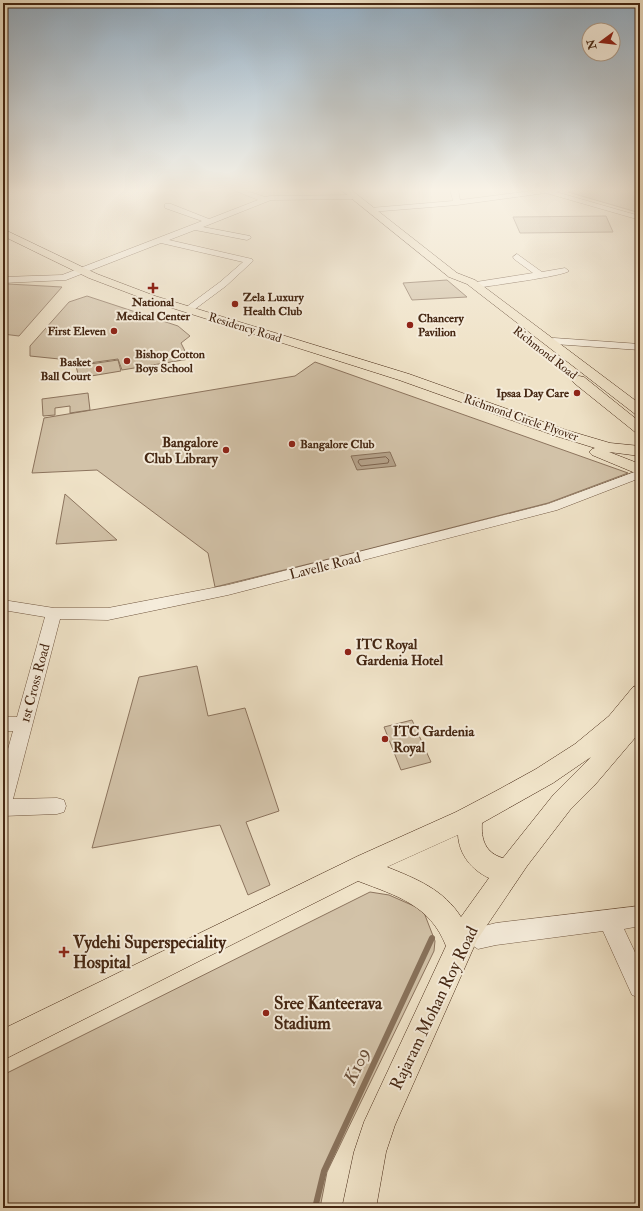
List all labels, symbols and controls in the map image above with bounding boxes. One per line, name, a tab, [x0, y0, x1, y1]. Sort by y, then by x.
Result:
north arrow	[581, 22, 621, 62]
text: N	[584, 37, 600, 52]
marker: National Medical Center	[147, 282, 159, 294]
place label: Zela Luxury Health Club	[243, 290, 304, 319]
place label: National Medical Center	[115, 295, 191, 324]
marker: Zela Luxury Health Club	[230, 299, 240, 309]
street label: Residency Road	[207, 310, 283, 346]
place label: Chancery Pavilion	[418, 311, 464, 340]
marker: Chancery Pavilion	[405, 320, 415, 330]
street label: Richmond Road	[510, 323, 580, 383]
place label: First Eleven	[47, 324, 107, 339]
marker: First Eleven	[109, 326, 119, 336]
place label: Bishop Cotton Boys School	[135, 347, 206, 376]
place label: Basket Ball Court	[40, 355, 91, 384]
marker: Bishop Cotton Boys School	[122, 356, 132, 366]
marker: Basket Ball Court	[94, 364, 104, 374]
place label: Ipsaa Day Care	[496, 386, 570, 401]
marker: Ipsaa Day Care	[572, 388, 582, 398]
street label: Richmond Circle Flyover	[462, 391, 581, 445]
place label: Bangalore Club Library	[144, 434, 219, 468]
place label: Bangalore Club	[300, 437, 375, 452]
marker: Bangalore Club	[287, 439, 297, 449]
marker: Bangalore Club Library	[221, 445, 231, 455]
street label: Lavelle Road	[288, 549, 362, 583]
place label: ITC Royal Gardenia Hotel	[356, 636, 443, 669]
street label: 1st Cross Road	[16, 642, 54, 724]
marker: ITC Royal Gardenia Hotel	[343, 647, 353, 657]
place label: ITC Gardenia Royal	[393, 723, 476, 757]
marker: ITC Gardenia Royal	[380, 734, 390, 744]
street label: Rajaram Mohan Roy Road	[385, 922, 484, 1094]
place label: Vydehi Superspeciality Hospital	[72, 932, 227, 974]
marker: Vydehi Superspeciality Hospital	[58, 946, 70, 958]
place label: Sree Kanteerava Stadium	[274, 993, 383, 1034]
marker: Sree Kanteerava Stadium	[261, 1008, 271, 1018]
water label: K109	[338, 1044, 375, 1089]

